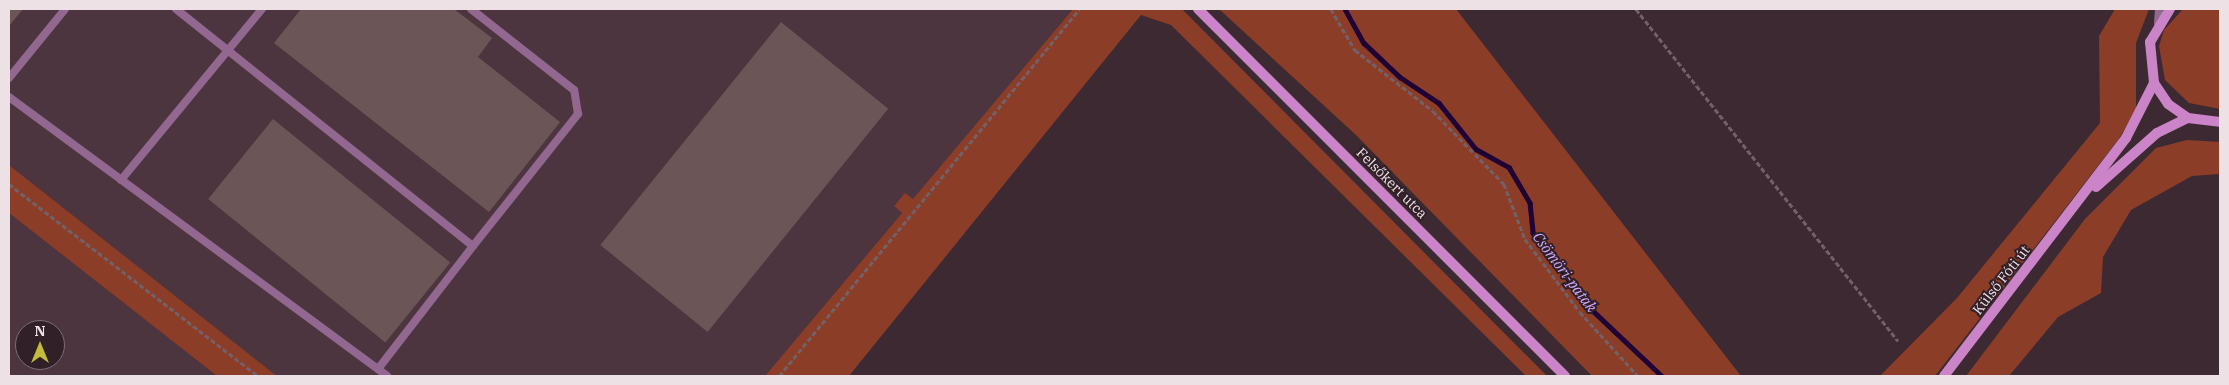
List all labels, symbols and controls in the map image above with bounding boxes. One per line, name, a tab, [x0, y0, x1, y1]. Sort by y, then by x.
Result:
street label: Felsőkert utca	[1353, 144, 1431, 222]
water label: Csömöri-patak	[1529, 228, 1601, 316]
street label: Külső Fóti út	[1969, 242, 2033, 318]
north arrow	[15, 320, 65, 370]
text: N	[34, 322, 46, 340]

